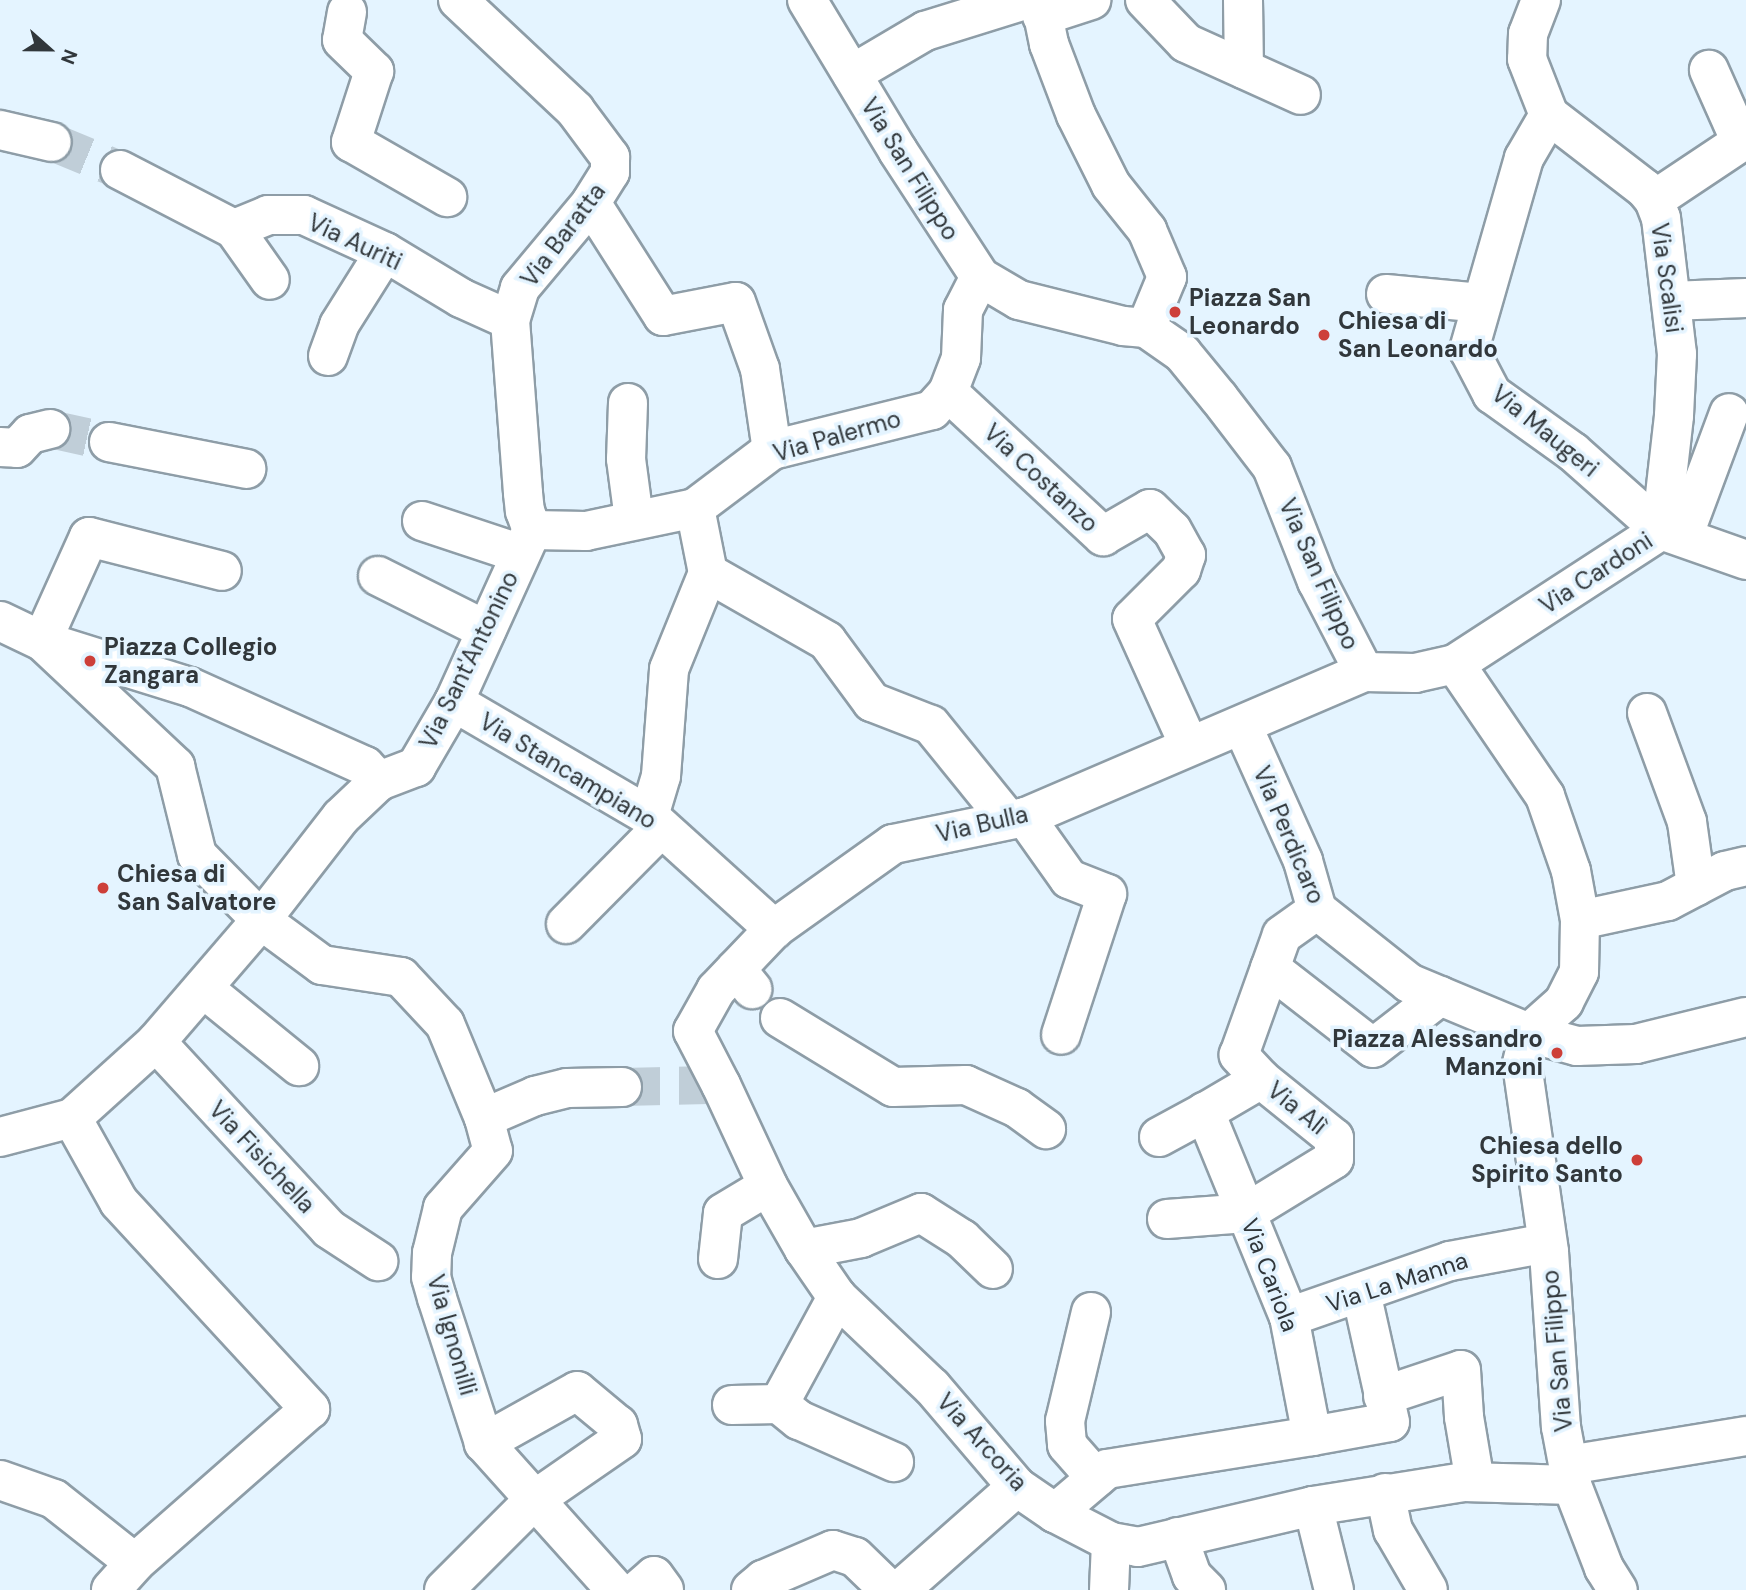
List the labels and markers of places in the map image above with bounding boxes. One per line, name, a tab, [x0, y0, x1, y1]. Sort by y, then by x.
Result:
place label: Piazza San Leonardo	[1189, 284, 1311, 340]
marker: Piazza San Leonardo	[1167, 304, 1183, 320]
place label: Chiesa di San Leonardo	[1338, 307, 1498, 363]
marker: Chiesa di San Leonardo	[1316, 327, 1332, 343]
place label: Piazza Collegio Zangara	[104, 633, 277, 689]
marker: Piazza Collegio Zangara	[82, 653, 98, 669]
place label: Chiesa di San Salvatore	[117, 860, 277, 916]
marker: Chiesa di San Salvatore	[95, 880, 111, 896]
place label: Piazza Alessandro Manzoni	[1332, 1025, 1543, 1081]
marker: Piazza Alessandro Manzoni	[1549, 1045, 1565, 1061]
place label: Chiesa dello Spirito Santo	[1471, 1132, 1623, 1188]
marker: Chiesa dello Spirito Santo	[1629, 1152, 1645, 1168]

